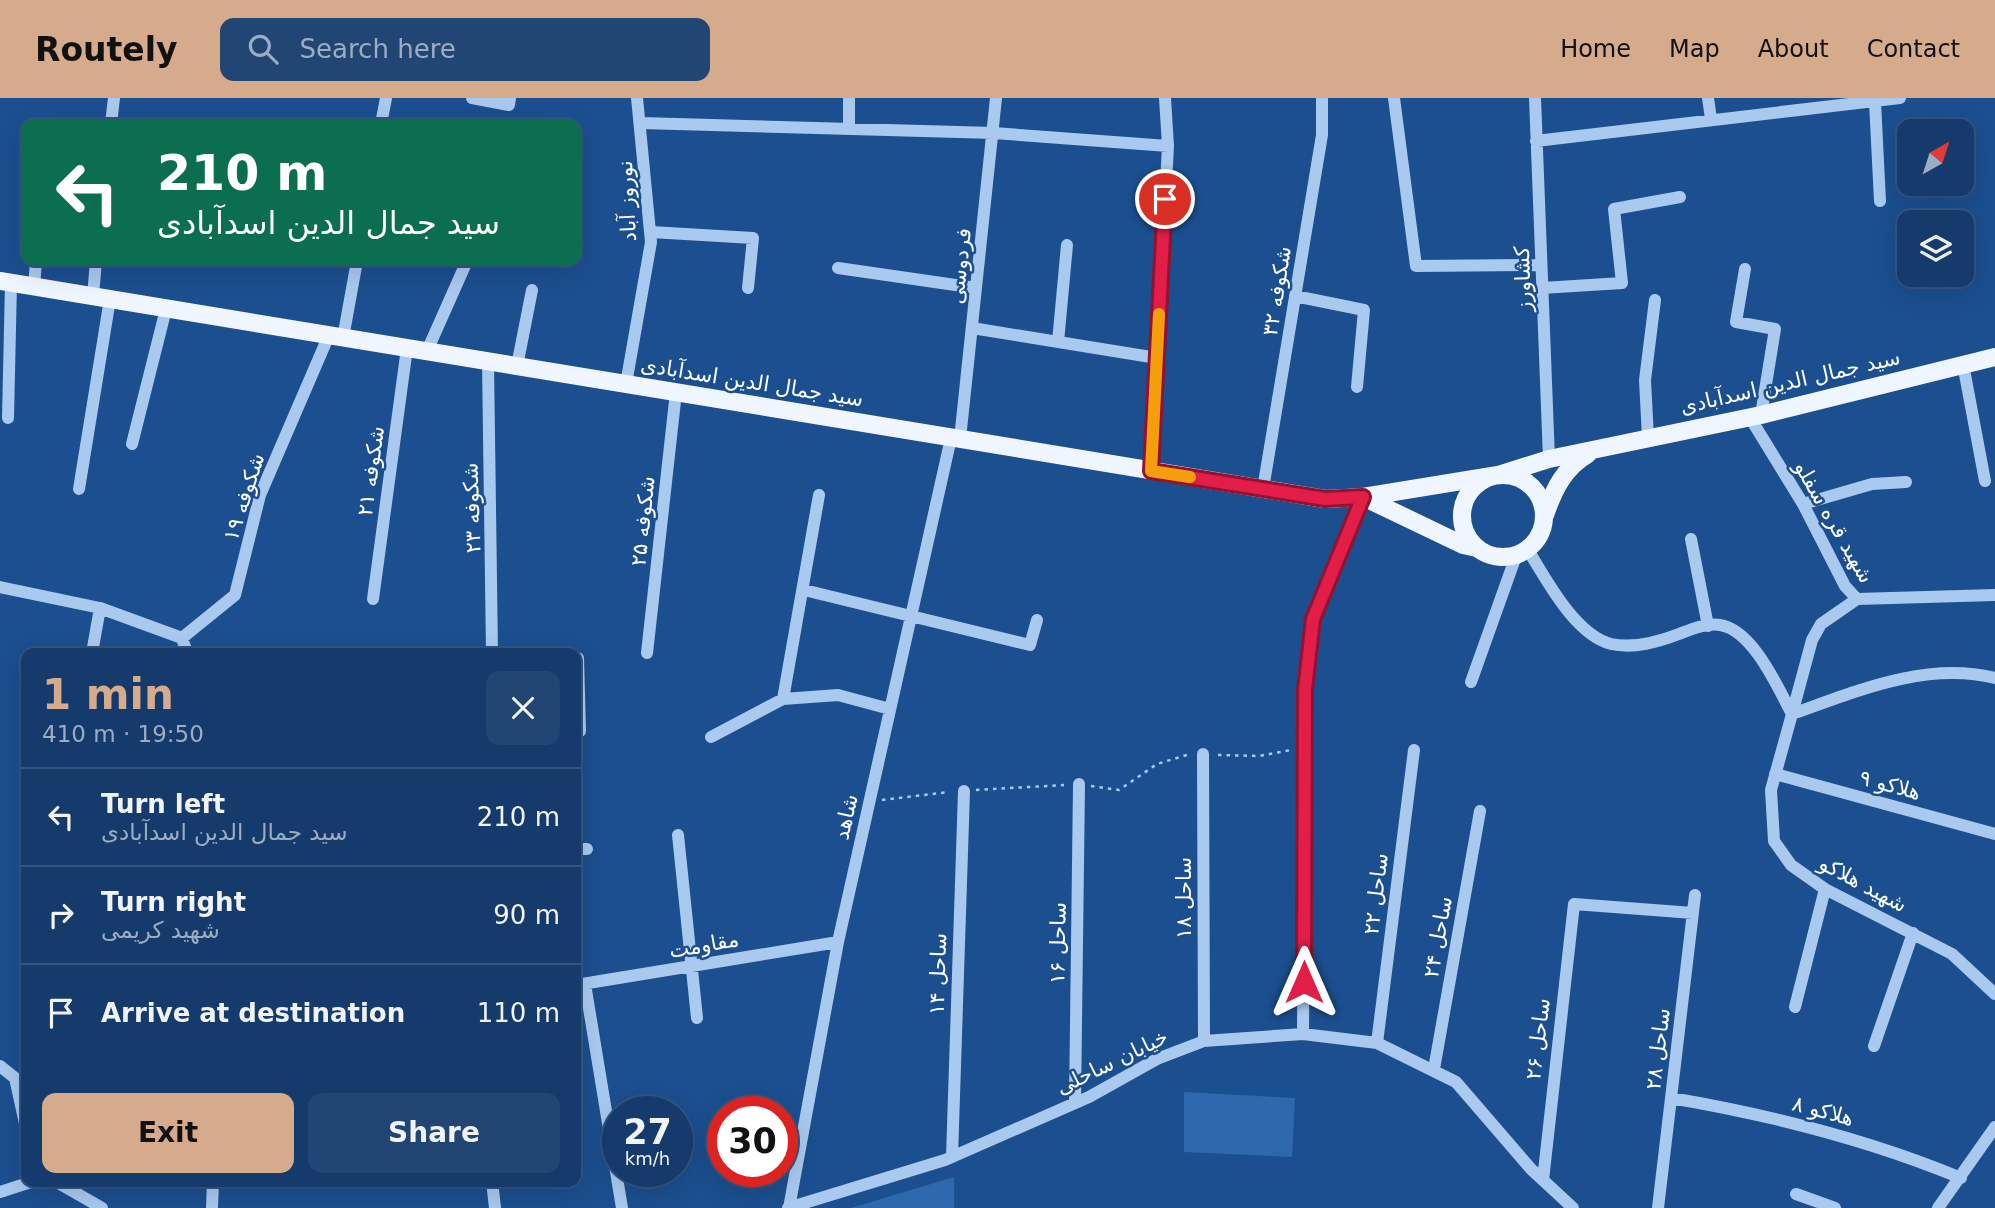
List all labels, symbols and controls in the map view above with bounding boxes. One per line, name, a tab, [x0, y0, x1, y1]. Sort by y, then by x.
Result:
search box	[220, 18, 710, 81]
text: Routely	[35, 30, 178, 69]
icon: search	[244, 30, 282, 68]
text: Search here	[300, 34, 456, 64]
text: Home	[1560, 35, 1631, 63]
text: Map	[1669, 35, 1720, 63]
text: About	[1758, 35, 1829, 63]
text: Contact	[1867, 35, 1960, 63]
north arrow	[1897, 119, 1974, 196]
map controls	[1897, 119, 1974, 287]
text: 210 m	[157, 145, 327, 202]
icon: left	[42, 147, 133, 238]
street label: نوروز آباد	[612, 160, 641, 242]
pin	[1135, 169, 1195, 229]
icon: arrive	[1146, 180, 1184, 218]
text: سید جمال الدین اسدآبادی	[157, 204, 500, 242]
button: layers	[1897, 210, 1974, 287]
street label: فردوسی	[944, 227, 976, 305]
street label: شکوفه ۳۲	[1258, 244, 1296, 338]
street label: کشاورز	[1510, 246, 1536, 313]
street label: سید جمال الدین اسدآبادی	[1677, 344, 1902, 419]
street label: سید جمال الدین اسدآبادی	[639, 352, 865, 411]
street label: شکوفه ۲۱	[353, 424, 389, 518]
street label: شکوفه ۱۹	[219, 450, 269, 544]
street label: شهید قره سفلو	[1789, 456, 1879, 587]
street label: شکوفه ۲۳	[458, 462, 486, 554]
street label: شکوفه ۲۵	[626, 475, 660, 567]
text: 1 min	[42, 670, 174, 719]
button: close	[486, 671, 560, 745]
text: 410 m · 19:50	[42, 721, 204, 747]
street label: هلاکو ۹	[1857, 765, 1923, 805]
text: Turn left	[101, 789, 225, 819]
street label: شاهد	[829, 792, 863, 842]
icon: left	[42, 798, 80, 836]
text: 210 m	[477, 802, 560, 832]
text: سید جمال الدین اسدآبادی	[101, 819, 348, 845]
street label: شهید هلاکو	[1814, 850, 1911, 917]
street label: ساحل ۲۲	[1359, 852, 1393, 936]
street label: ساحل ۱۸	[1172, 857, 1196, 939]
text: Turn right	[101, 887, 246, 917]
street label: ساحل ۲۴	[1419, 894, 1457, 980]
icon: right	[42, 896, 80, 934]
text: 90 m	[493, 900, 560, 930]
street label: ساحل ۱۶	[1045, 902, 1071, 984]
text: شهید کریمی	[101, 917, 220, 943]
street label: مقاومت	[667, 927, 741, 963]
street label: ساحل ۱۴	[925, 933, 951, 1015]
position arrow	[1267, 945, 1341, 1019]
icon: arrive	[42, 994, 80, 1032]
street label: ساحل ۲۶	[1521, 997, 1555, 1081]
text: Arrive at destination	[101, 998, 405, 1028]
text: 110 m	[477, 998, 560, 1028]
street label: ساحل ۲۸	[1641, 1007, 1675, 1091]
street label: خیابان ساحلی	[1052, 1025, 1172, 1099]
street label: هلاکو ۸	[1790, 1091, 1856, 1131]
button: Exit	[42, 1093, 294, 1173]
button: Share	[308, 1093, 560, 1173]
speed limit sign: 30	[707, 1096, 798, 1187]
text: 27	[623, 1112, 672, 1152]
text: km/h	[625, 1148, 670, 1169]

